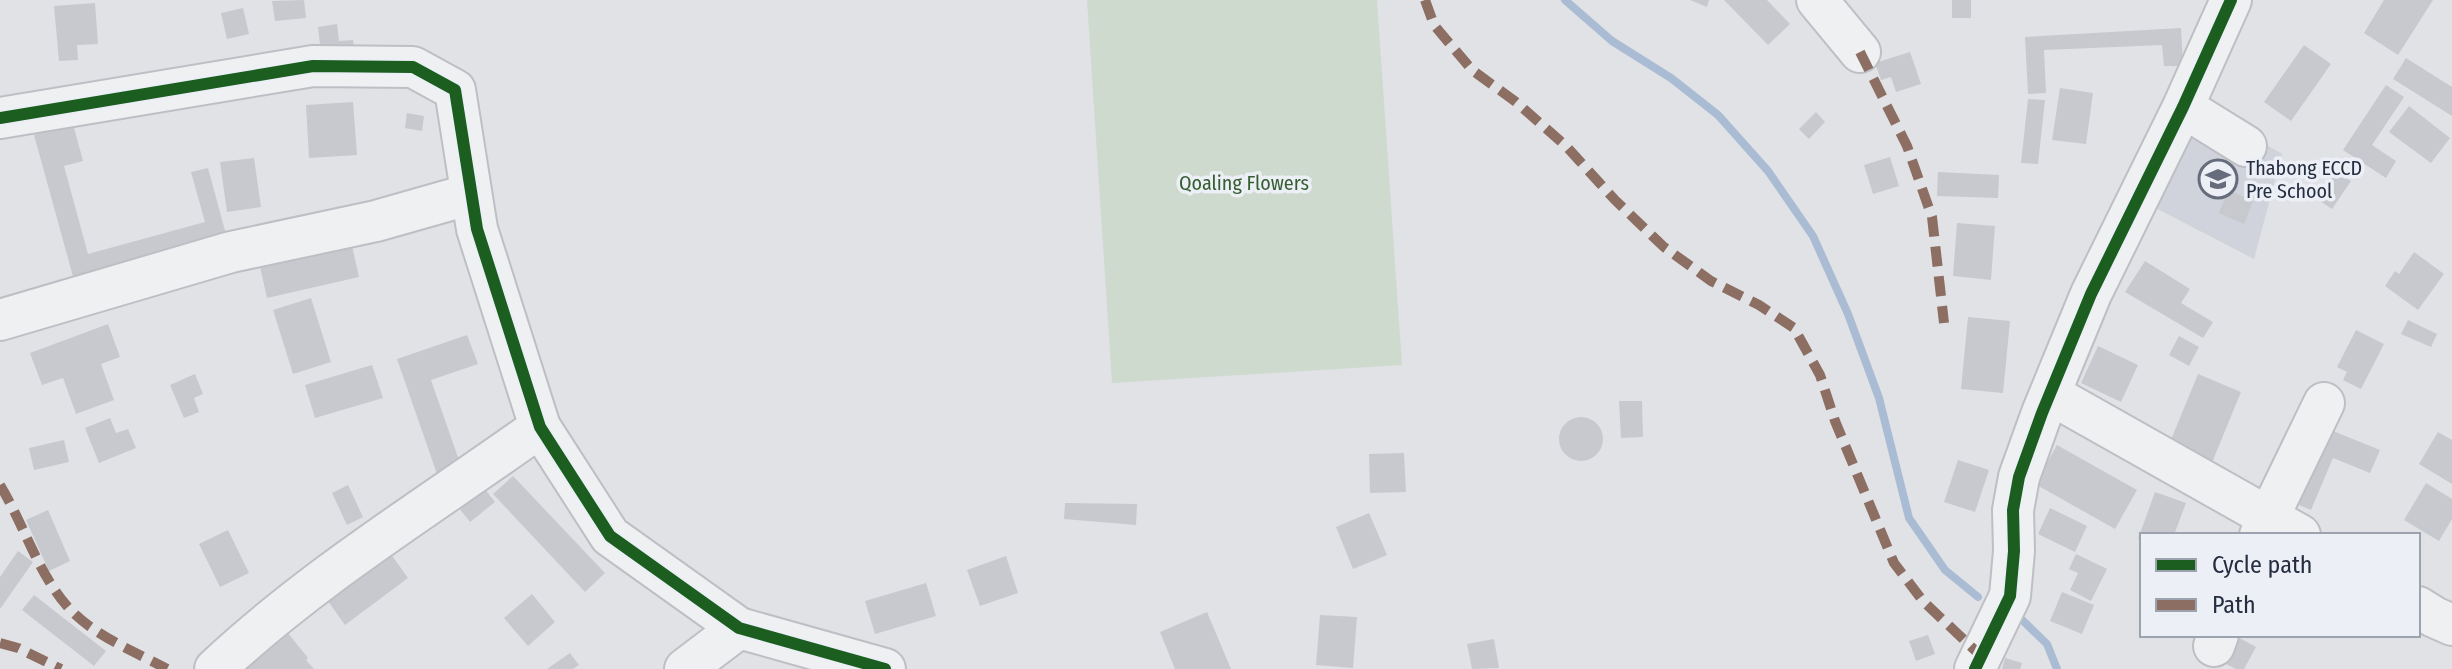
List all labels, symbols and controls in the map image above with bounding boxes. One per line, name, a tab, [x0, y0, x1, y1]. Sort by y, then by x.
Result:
place label: Thabong ECCD Pre School	[2246, 156, 2362, 203]
school or university icon: Thabong ECCD Pre School	[2197, 158, 2239, 200]
park label: Qoaling Flowers	[1179, 171, 1309, 195]
legend	[2140, 533, 2420, 637]
text: Cycle path	[2212, 551, 2312, 579]
text: Path	[2212, 591, 2256, 619]

